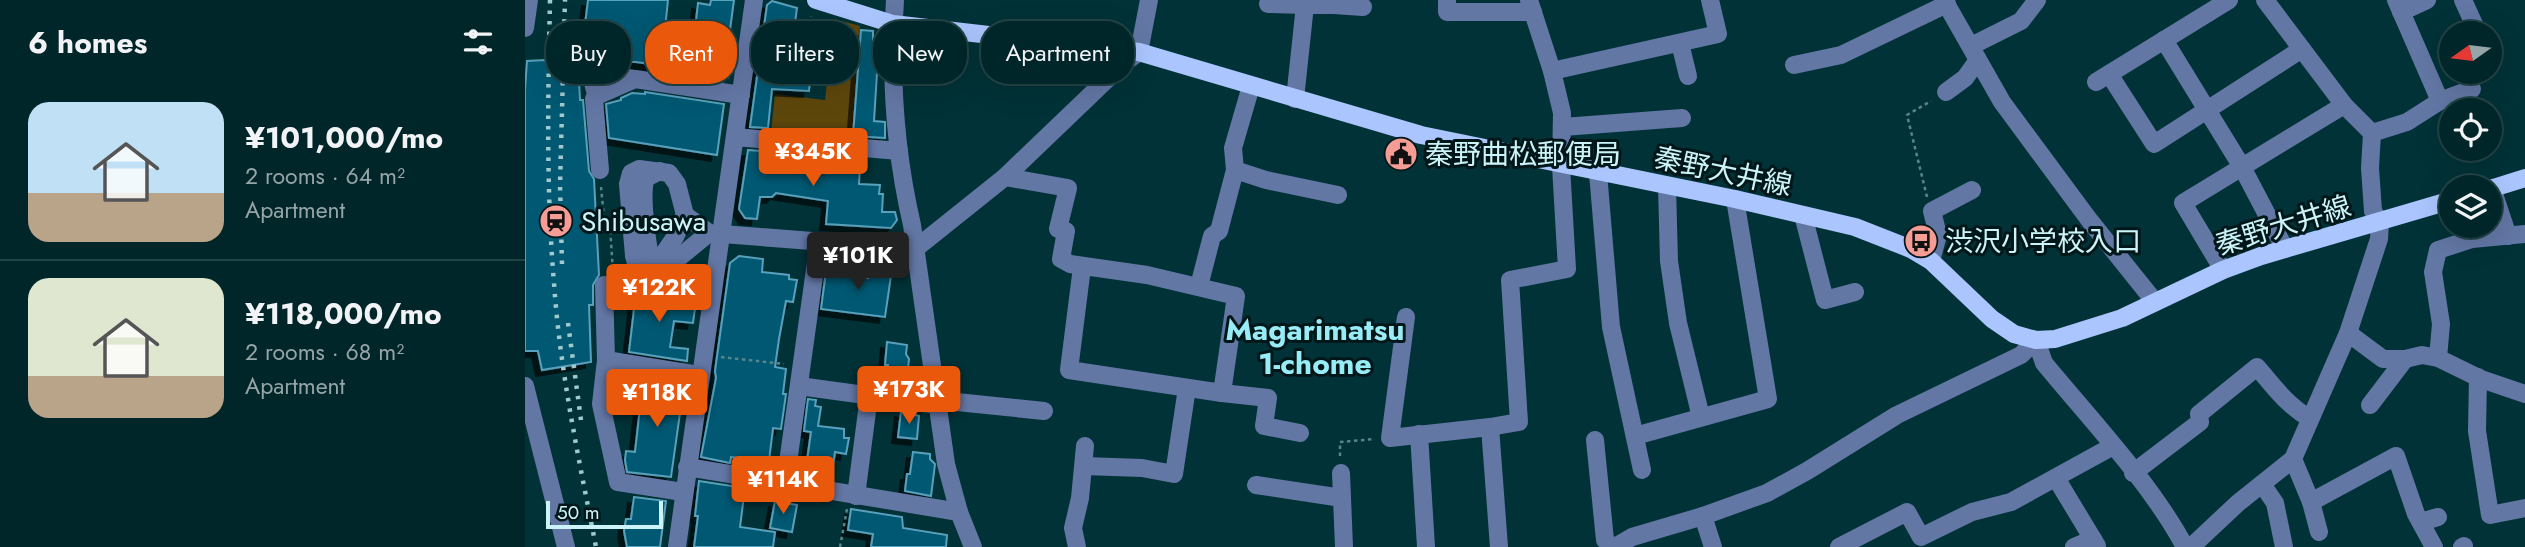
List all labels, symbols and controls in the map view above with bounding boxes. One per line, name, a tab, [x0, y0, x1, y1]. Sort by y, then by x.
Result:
text: 6 homes	[28, 21, 147, 64]
chip: Buy	[546, 21, 631, 84]
chip: Rent	[645, 21, 737, 84]
chip: Filters	[751, 21, 859, 84]
chip: New	[873, 21, 967, 84]
chip: Apartment	[981, 21, 1134, 84]
north arrow	[2439, 21, 2503, 84]
map controls	[2439, 21, 2502, 238]
icon: filters	[459, 23, 497, 61]
button: locate	[2439, 98, 2502, 161]
text: ¥101,000/mo	[245, 116, 443, 159]
pin: ¥345K	[764, 128, 862, 188]
icon: home	[84, 130, 168, 214]
text: ¥345K	[775, 134, 851, 168]
place label: 秦野曲松郵便局	[1425, 134, 1621, 175]
public building icon: 秦野曲松郵便局	[1382, 135, 1420, 173]
street label: 秦野大井線	[1650, 137, 1796, 206]
text: 2 rooms · 64 m²	[245, 159, 405, 193]
button: layers	[2439, 175, 2502, 238]
street label: 秦野大井線	[2210, 185, 2356, 266]
text: Apartment	[245, 193, 345, 227]
place label: Shibusawa	[581, 201, 706, 242]
station icon: Shibusawa	[537, 202, 575, 240]
place label: 渋沢小学校入口	[1945, 221, 2141, 262]
bus stop icon: 渋沢小学校入口	[1902, 222, 1940, 260]
pin: ¥101K	[809, 232, 907, 292]
text: ¥101K	[823, 238, 893, 272]
pin: ¥122K	[610, 264, 708, 324]
text: ¥122K	[622, 270, 696, 304]
text: ¥118,000/mo	[245, 292, 442, 335]
icon: home	[84, 306, 168, 390]
district label: Magarimatsu 1-chome	[1225, 308, 1405, 385]
text: 2 rooms · 68 m²	[245, 335, 404, 369]
pin: ¥173K	[860, 366, 958, 426]
text: Apartment	[245, 369, 345, 403]
pin: ¥118K	[608, 370, 706, 429]
text: ¥173K	[873, 372, 945, 406]
text: ¥118K	[622, 375, 692, 409]
pin: ¥114K	[734, 456, 832, 516]
text: ¥114K	[748, 462, 818, 496]
scale bar	[546, 498, 663, 530]
text: 50 m	[557, 499, 600, 526]

